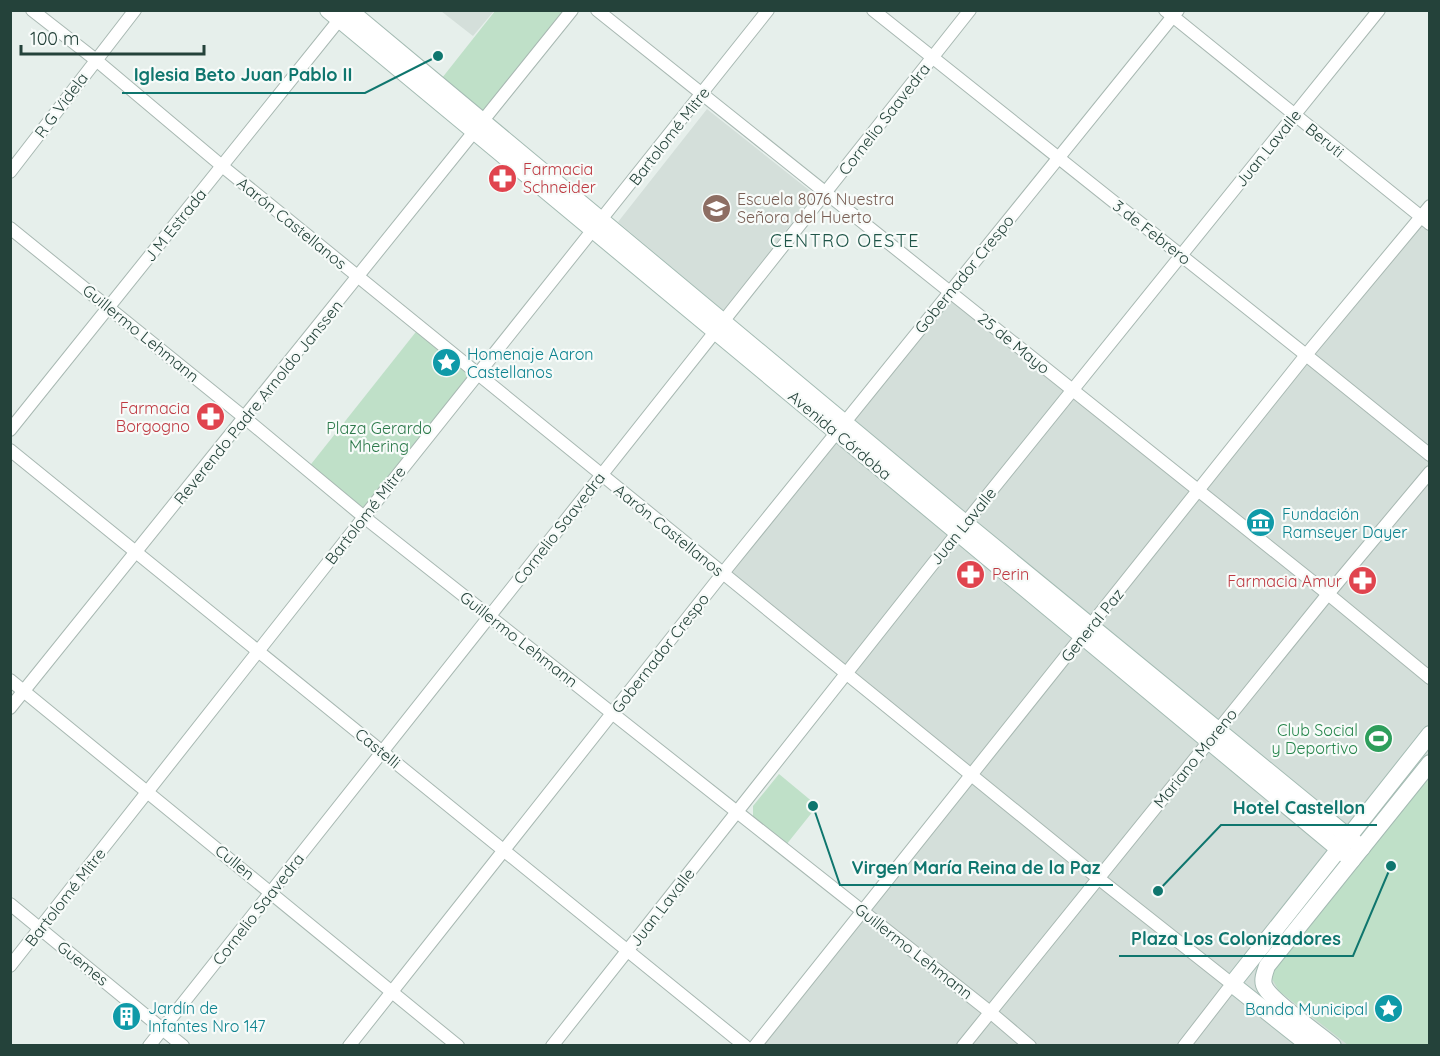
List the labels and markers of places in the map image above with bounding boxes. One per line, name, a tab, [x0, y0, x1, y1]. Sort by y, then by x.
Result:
callout: Iglesia Beto Juan Pablo II	[122, 57, 365, 93]
place label: Farmacia Schneider	[523, 159, 596, 197]
pharmacy icon: Farmacia Schneider	[486, 162, 518, 194]
place label: Escuela 8076 Nuestra Señora del Huerto	[737, 189, 894, 227]
school or university icon: Escuela 8076 Nuestra Señora del Huerto	[700, 192, 732, 224]
place label: Homenaje Aaron Castellanos	[467, 344, 594, 382]
place icon: Homenaje Aaron Castellanos	[430, 347, 462, 379]
place label: Farmacia Borgogno	[116, 398, 190, 436]
pharmacy icon: Farmacia Borgogno	[195, 401, 227, 433]
place label: Fundación Ramseyer Dayer	[1282, 504, 1408, 542]
museum icon: Fundación Ramseyer Dayer	[1245, 507, 1277, 539]
pharmacy icon: Perin	[955, 558, 987, 590]
place label: Perin	[992, 564, 1029, 584]
pharmacy icon: Farmacia Amur	[1347, 565, 1379, 597]
place label: Farmacia Amur	[1227, 571, 1342, 591]
place label: Club Social y Deportivo	[1271, 720, 1358, 758]
sports icon: Club Social y Deportivo	[1363, 723, 1395, 755]
callout: Hotel Castellon	[1221, 789, 1377, 825]
callout: Virgen María Reina de la Paz	[840, 849, 1113, 885]
callout: Plaza Los Colonizadores	[1119, 920, 1353, 956]
place icon: Banda Municipal	[1373, 993, 1405, 1025]
place label: Jardín de Infantes Nro 147	[148, 998, 266, 1036]
place label: Banda Municipal	[1245, 999, 1368, 1019]
building icon: Jardín de Infantes Nro 147	[111, 1001, 143, 1033]

